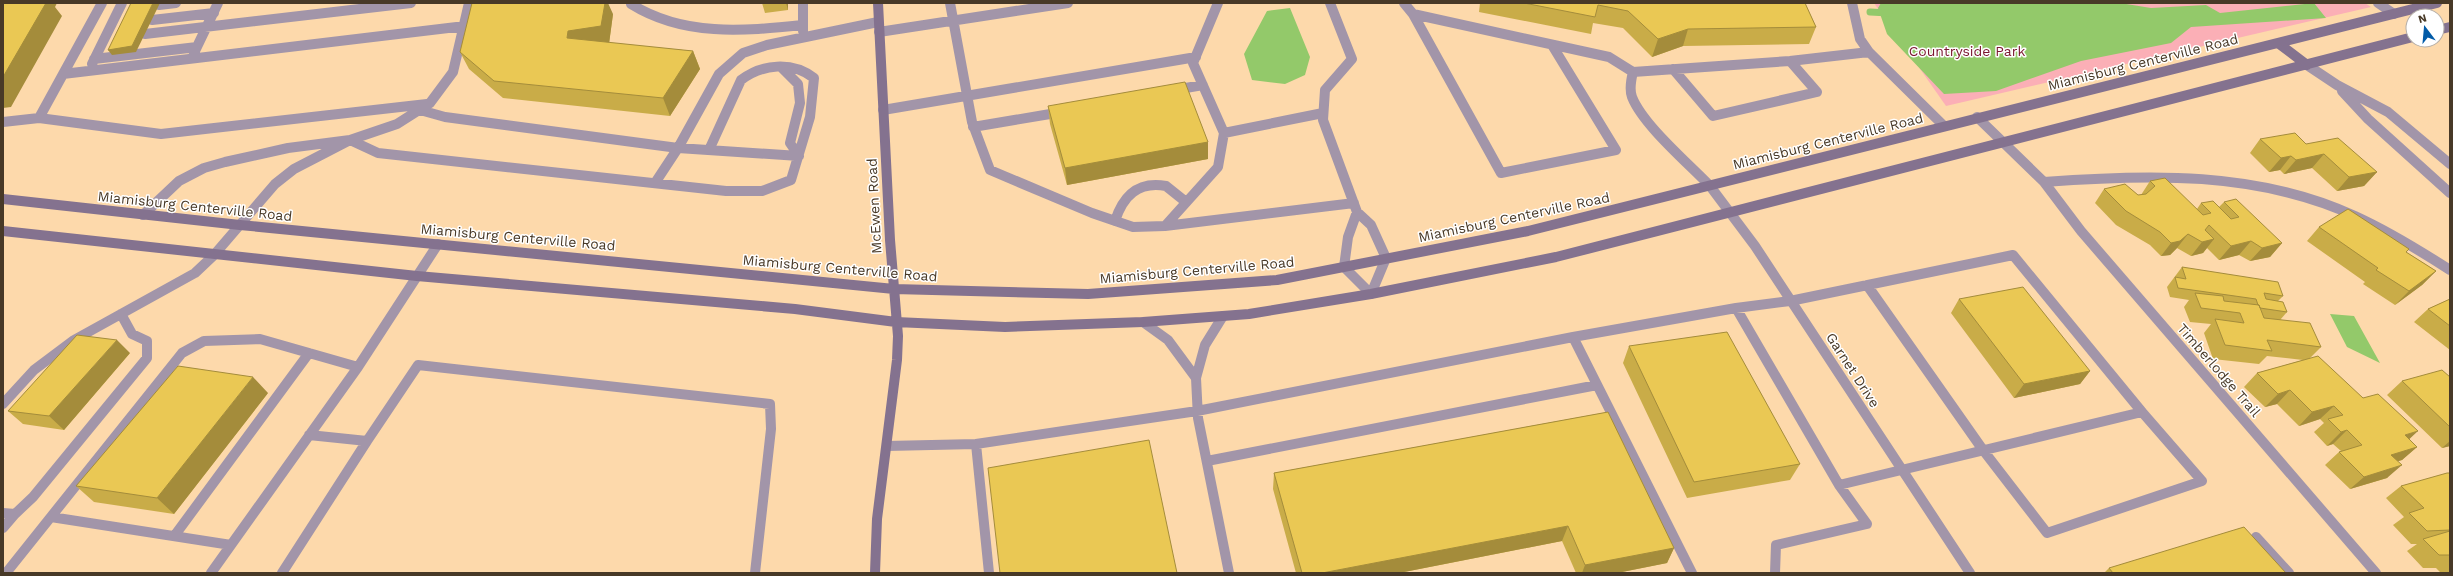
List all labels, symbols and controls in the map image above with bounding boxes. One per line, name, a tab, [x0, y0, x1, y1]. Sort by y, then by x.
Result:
north arrow	[2405, 8, 2445, 48]
text: N	[2417, 11, 2428, 26]
street label: Miamisburg Centerville Road	[2046, 31, 2240, 93]
park label: Countryside Park	[1909, 43, 2025, 59]
street label: Miamisburg Centerville Road	[1731, 110, 1925, 172]
street label: McEwen Road	[864, 158, 884, 254]
street label: Miamisburg Centerville Road	[97, 188, 293, 224]
street label: Miamisburg Centerville Road	[1417, 189, 1611, 245]
street label: Miamisburg Centerville Road	[420, 221, 616, 253]
street label: Miamisburg Centerville Road	[742, 252, 938, 284]
street label: Miamisburg Centerville Road	[1099, 254, 1295, 286]
street label: Timberlodge Trail	[2174, 320, 2264, 420]
street label: Garnet Drive	[1823, 330, 1883, 410]

